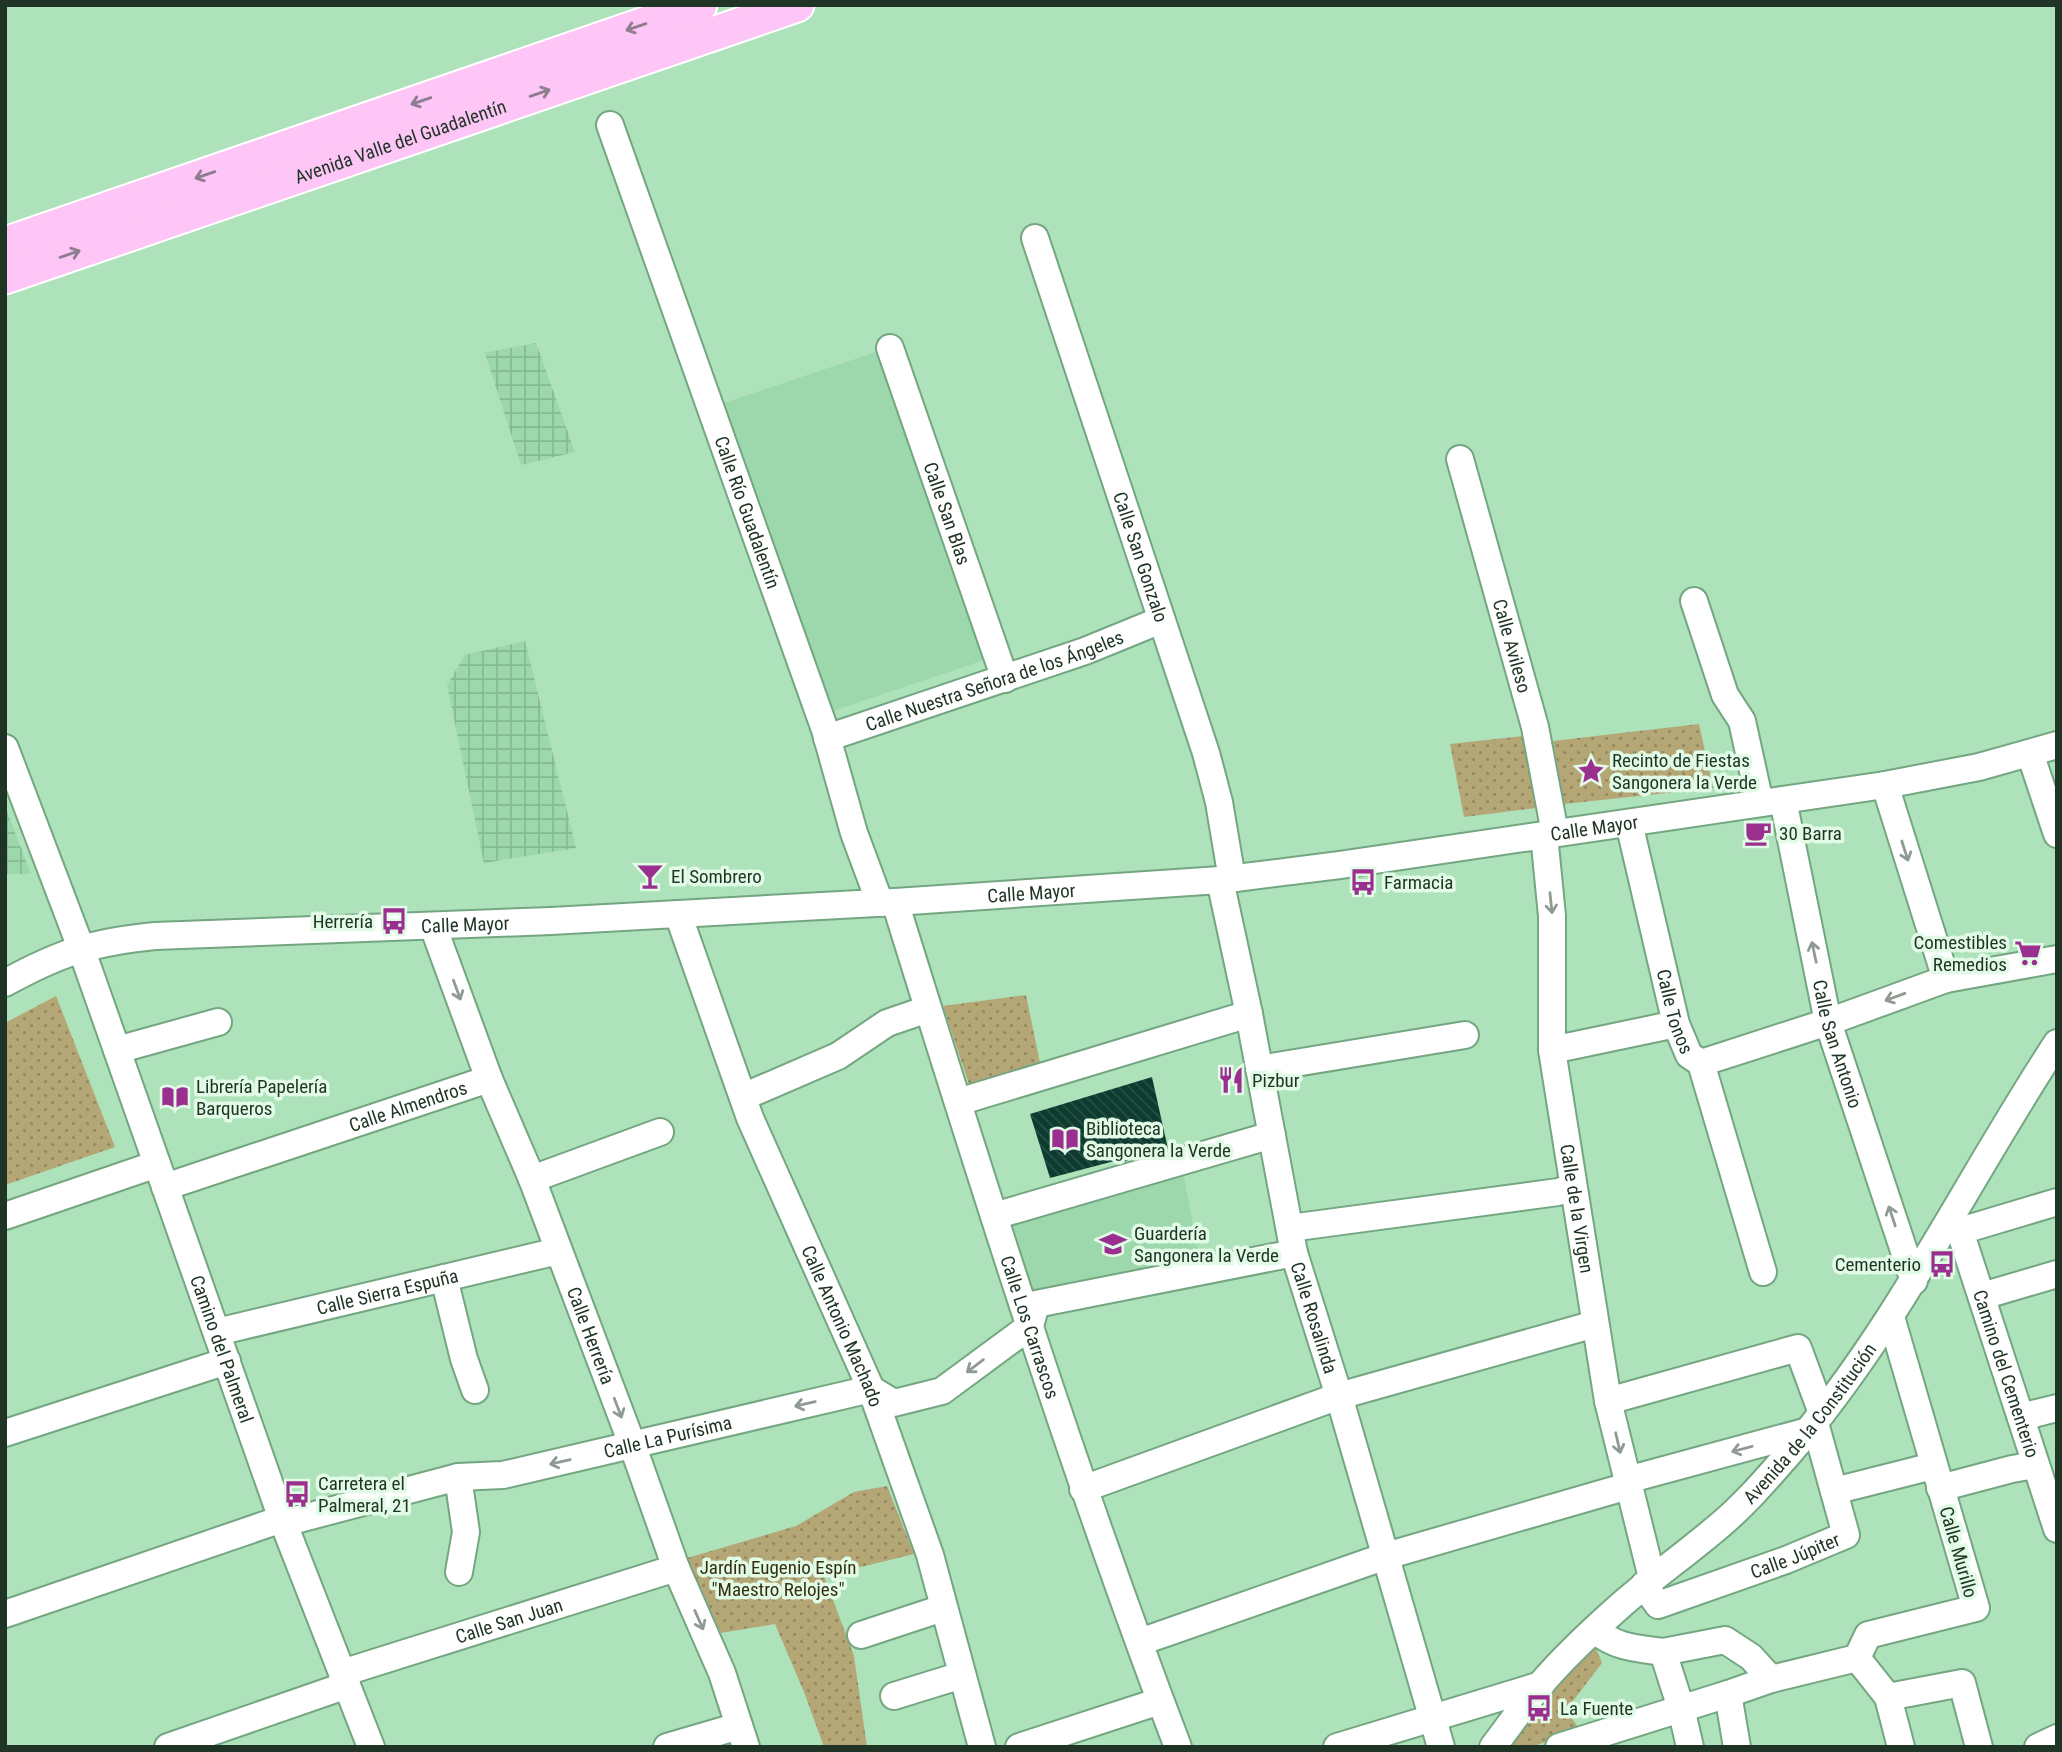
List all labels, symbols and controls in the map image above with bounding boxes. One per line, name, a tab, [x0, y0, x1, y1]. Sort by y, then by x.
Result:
one-way arrow	[625, 22, 647, 34]
one-way arrow	[529, 86, 551, 99]
street label: Avenida Valle del Guadalentín	[292, 95, 509, 189]
one-way arrow	[410, 96, 432, 108]
one-way arrow	[195, 170, 217, 182]
one-way arrow	[58, 247, 80, 259]
street label: Calle Río Guadalentín	[709, 433, 785, 592]
street label: Calle San Blas	[919, 459, 975, 568]
street label: Calle San Gonzalo	[1108, 489, 1173, 625]
street label: Calle Avileso	[1488, 596, 1536, 695]
street label: Calle Nuestra Señora de los Ángeles	[863, 626, 1127, 736]
place label: Recinto de Fiestas Sangonera la Verde	[1612, 749, 1757, 794]
place icon: Recinto de Fiestas Sangonera la Verde	[1576, 756, 1606, 786]
street label: Calle Mayor	[1549, 810, 1640, 846]
cafe icon: 30 Barra	[1743, 818, 1773, 848]
place label: 30 Barra	[1779, 822, 1842, 845]
one-way arrow	[1900, 839, 1912, 861]
bar icon: El Sombrero	[635, 861, 665, 891]
place label: El Sombrero	[671, 865, 762, 888]
bus stop icon: Farmacia	[1348, 867, 1378, 897]
place label: Farmacia	[1384, 871, 1453, 894]
street label: Calle Mayor	[986, 879, 1076, 908]
one-way arrow	[1545, 891, 1558, 914]
bus stop icon: Herrería	[379, 906, 409, 936]
place label: Herrería	[313, 910, 373, 933]
street label: Calle Mayor	[421, 912, 510, 938]
place label: Comestibles Remedios	[1914, 931, 2007, 976]
supermarket icon: Comestibles Remedios	[2013, 938, 2043, 968]
one-way arrow	[1806, 941, 1820, 964]
street label: Calle Tonos	[1652, 967, 1698, 1058]
street label: Calle San Antonio	[1808, 978, 1867, 1111]
one-way arrow	[451, 979, 464, 1001]
one-way arrow	[1885, 992, 1907, 1004]
restaurant icon: Pizbur	[1216, 1065, 1246, 1095]
place label: Pizbur	[1252, 1069, 1300, 1092]
place label: Librería Papelería Barqueros	[196, 1075, 327, 1120]
street label: Calle Almendros	[346, 1076, 470, 1137]
library icon: Librería Papelería Barqueros	[160, 1082, 190, 1112]
place label: Biblioteca Sangonera la Verde	[1086, 1117, 1231, 1162]
library icon: Biblioteca Sangonera la Verde	[1050, 1124, 1080, 1154]
street label: Calle de la Virgen	[1555, 1142, 1598, 1275]
one-way arrow	[1885, 1206, 1897, 1228]
place label: Guardería Sangonera la Verde	[1134, 1222, 1279, 1267]
school or university icon: Guardería Sangonera la Verde	[1098, 1229, 1128, 1259]
street label: Calle Antonio Machado	[796, 1242, 887, 1410]
bus stop icon: Cementerio	[1927, 1249, 1957, 1279]
street label: Calle Los Carrascos	[995, 1253, 1064, 1402]
place label: Cementerio	[1835, 1253, 1921, 1276]
street label: Calle Rosalinda	[1285, 1259, 1342, 1376]
street label: Calle Sierra Espuña	[314, 1264, 460, 1320]
street label: Camino del Palmeral	[185, 1272, 258, 1426]
street label: Calle Herrería	[562, 1284, 619, 1388]
street label: Camino del Cementerio	[1968, 1287, 2044, 1461]
street label: Avenida de la Constitución	[1739, 1339, 1881, 1509]
one-way arrow	[966, 1358, 985, 1373]
one-way arrow	[613, 1396, 625, 1418]
one-way arrow	[794, 1398, 817, 1411]
street label: Calle La Purísima	[601, 1411, 734, 1463]
one-way arrow	[1612, 1431, 1625, 1454]
one-way arrow	[1732, 1443, 1754, 1456]
one-way arrow	[549, 1456, 572, 1470]
place label: Carretera el Palmeral, 21	[318, 1472, 411, 1517]
bus stop icon: Carretera el Palmeral, 21	[282, 1479, 312, 1509]
street label: Calle Murillo	[1935, 1504, 1983, 1600]
street label: Calle Júpiter	[1747, 1528, 1844, 1584]
park label: Jardín Eugenio Espín "Maestro Relojes"	[700, 1556, 856, 1601]
street label: Calle San Juan	[453, 1593, 566, 1649]
one-way arrow	[693, 1609, 706, 1631]
bus stop icon: La Fuente	[1524, 1693, 1554, 1723]
place label: La Fuente	[1560, 1697, 1633, 1720]

